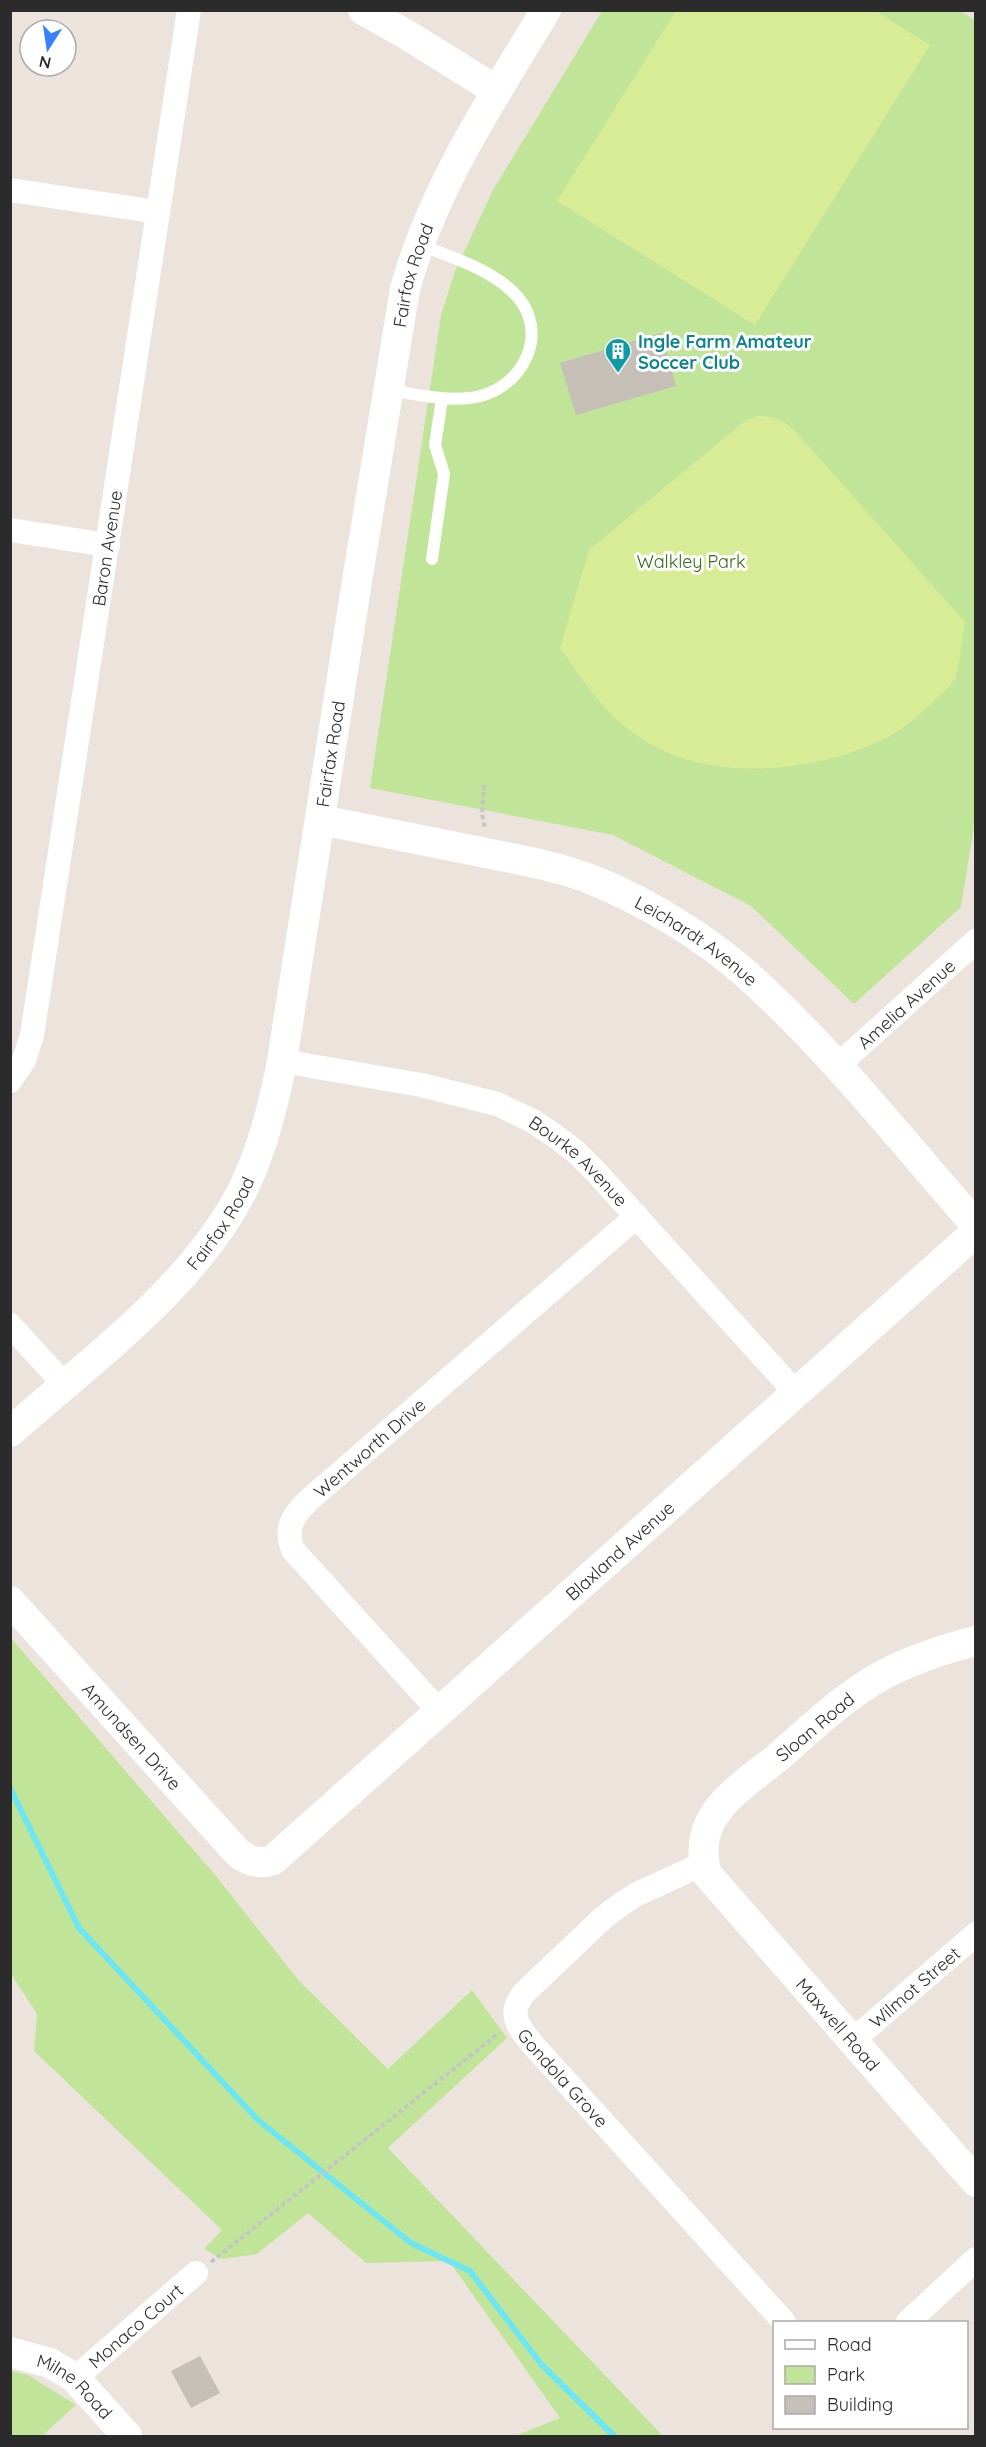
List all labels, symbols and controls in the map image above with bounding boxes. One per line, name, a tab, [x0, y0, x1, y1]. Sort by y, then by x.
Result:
north arrow	[18, 18, 78, 78]
text: N	[37, 52, 53, 74]
street label: Fairfax Road	[387, 220, 438, 329]
place label: Ingle Farm Amateur Soccer Club	[638, 330, 812, 374]
building icon: Ingle Farm Amateur Soccer Club	[603, 336, 633, 374]
street label: Baron Avenue	[86, 489, 127, 608]
park label: Walkley Park	[636, 550, 746, 573]
street label: Fairfax Road	[310, 699, 350, 809]
street label: Leichardt Avenue	[631, 890, 763, 991]
street label: Amelia Avenue	[852, 954, 960, 1054]
street label: Bourke Avenue	[525, 1110, 633, 1211]
street label: Fairfax Road	[181, 1173, 259, 1274]
street label: Wentworth Drive	[309, 1393, 430, 1502]
street label: Blaxland Avenue	[560, 1496, 679, 1605]
street label: Amundsen Drive	[78, 1677, 187, 1794]
street label: Sloan Road	[771, 1687, 859, 1767]
street label: Wilmot Street	[864, 1942, 965, 2033]
street label: Maxwell Road	[791, 1973, 885, 2075]
street label: Gondola Grove	[513, 2024, 613, 2132]
street label: Monaco Court	[83, 2278, 188, 2373]
legend	[773, 2321, 968, 2429]
text: Road	[827, 2333, 872, 2356]
street label: Milne Road	[34, 2348, 118, 2424]
text: Park	[827, 2363, 865, 2386]
text: Building	[827, 2393, 893, 2416]

